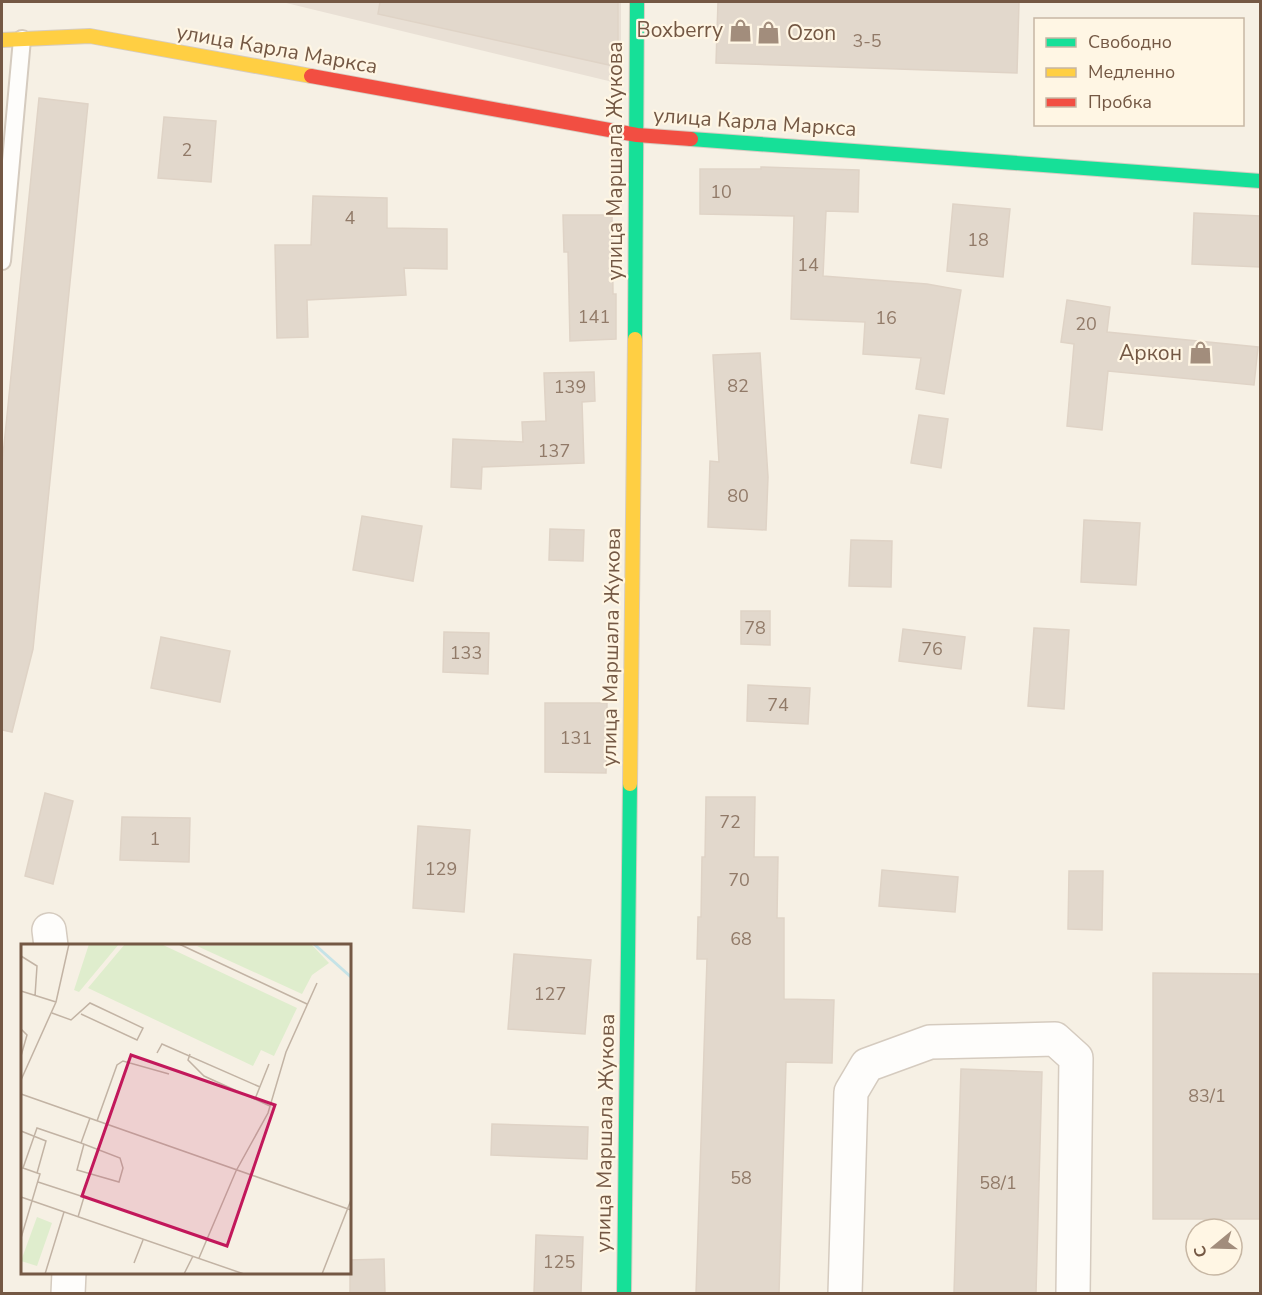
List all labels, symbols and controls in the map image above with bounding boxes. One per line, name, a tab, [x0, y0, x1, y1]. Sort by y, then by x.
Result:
place label: Boxberry	[636, 16, 723, 44]
shop icon: Boxberry	[728, 17, 754, 43]
street label: улица Карла Маркса	[174, 18, 380, 80]
legend	[1034, 18, 1244, 126]
place label: Ozon	[787, 19, 836, 47]
shop icon: Ozon	[756, 20, 782, 46]
house number: 3-5	[852, 29, 882, 53]
text: Свободно	[1088, 30, 1172, 54]
street label: улица Маршала Жукова	[601, 41, 629, 281]
text: Медленно	[1088, 60, 1175, 84]
text: Пробка	[1088, 90, 1152, 114]
street label: улица Карла Маркса	[652, 101, 858, 143]
house number: 2	[182, 138, 192, 162]
house number: 10	[710, 180, 732, 204]
house number: 4	[345, 206, 356, 230]
house number: 18	[967, 228, 989, 252]
house number: 14	[797, 253, 819, 277]
house number: 141	[578, 305, 610, 329]
house number: 16	[875, 306, 897, 330]
house number: 20	[1075, 312, 1097, 336]
place label: Аркон	[1119, 339, 1182, 367]
shop icon: Аркон	[1187, 340, 1213, 366]
house number: 82	[727, 374, 749, 398]
house number: 139	[554, 375, 586, 399]
house number: 137	[538, 439, 570, 463]
house number: 80	[727, 484, 749, 508]
street label: улица Маршала Жукова	[595, 527, 627, 767]
house number: 78	[744, 616, 766, 640]
house number: 76	[921, 637, 943, 661]
house number: 133	[450, 641, 482, 665]
house number: 74	[767, 693, 789, 717]
house number: 131	[560, 726, 592, 750]
house number: 72	[719, 810, 741, 834]
house number: 1	[150, 827, 160, 851]
house number: 129	[425, 857, 457, 881]
house number: 70	[728, 868, 750, 892]
house number: 68	[730, 927, 752, 951]
inset map	[21, 944, 351, 1274]
house number: 127	[534, 982, 566, 1006]
street label: улица Маршала Жукова	[589, 1013, 621, 1253]
house number: 83/1	[1188, 1084, 1226, 1108]
house number: 58	[730, 1166, 752, 1190]
house number: 58/1	[979, 1171, 1017, 1195]
north arrow	[1184, 1217, 1244, 1277]
text: С	[1189, 1243, 1213, 1260]
house number: 125	[543, 1250, 575, 1274]

